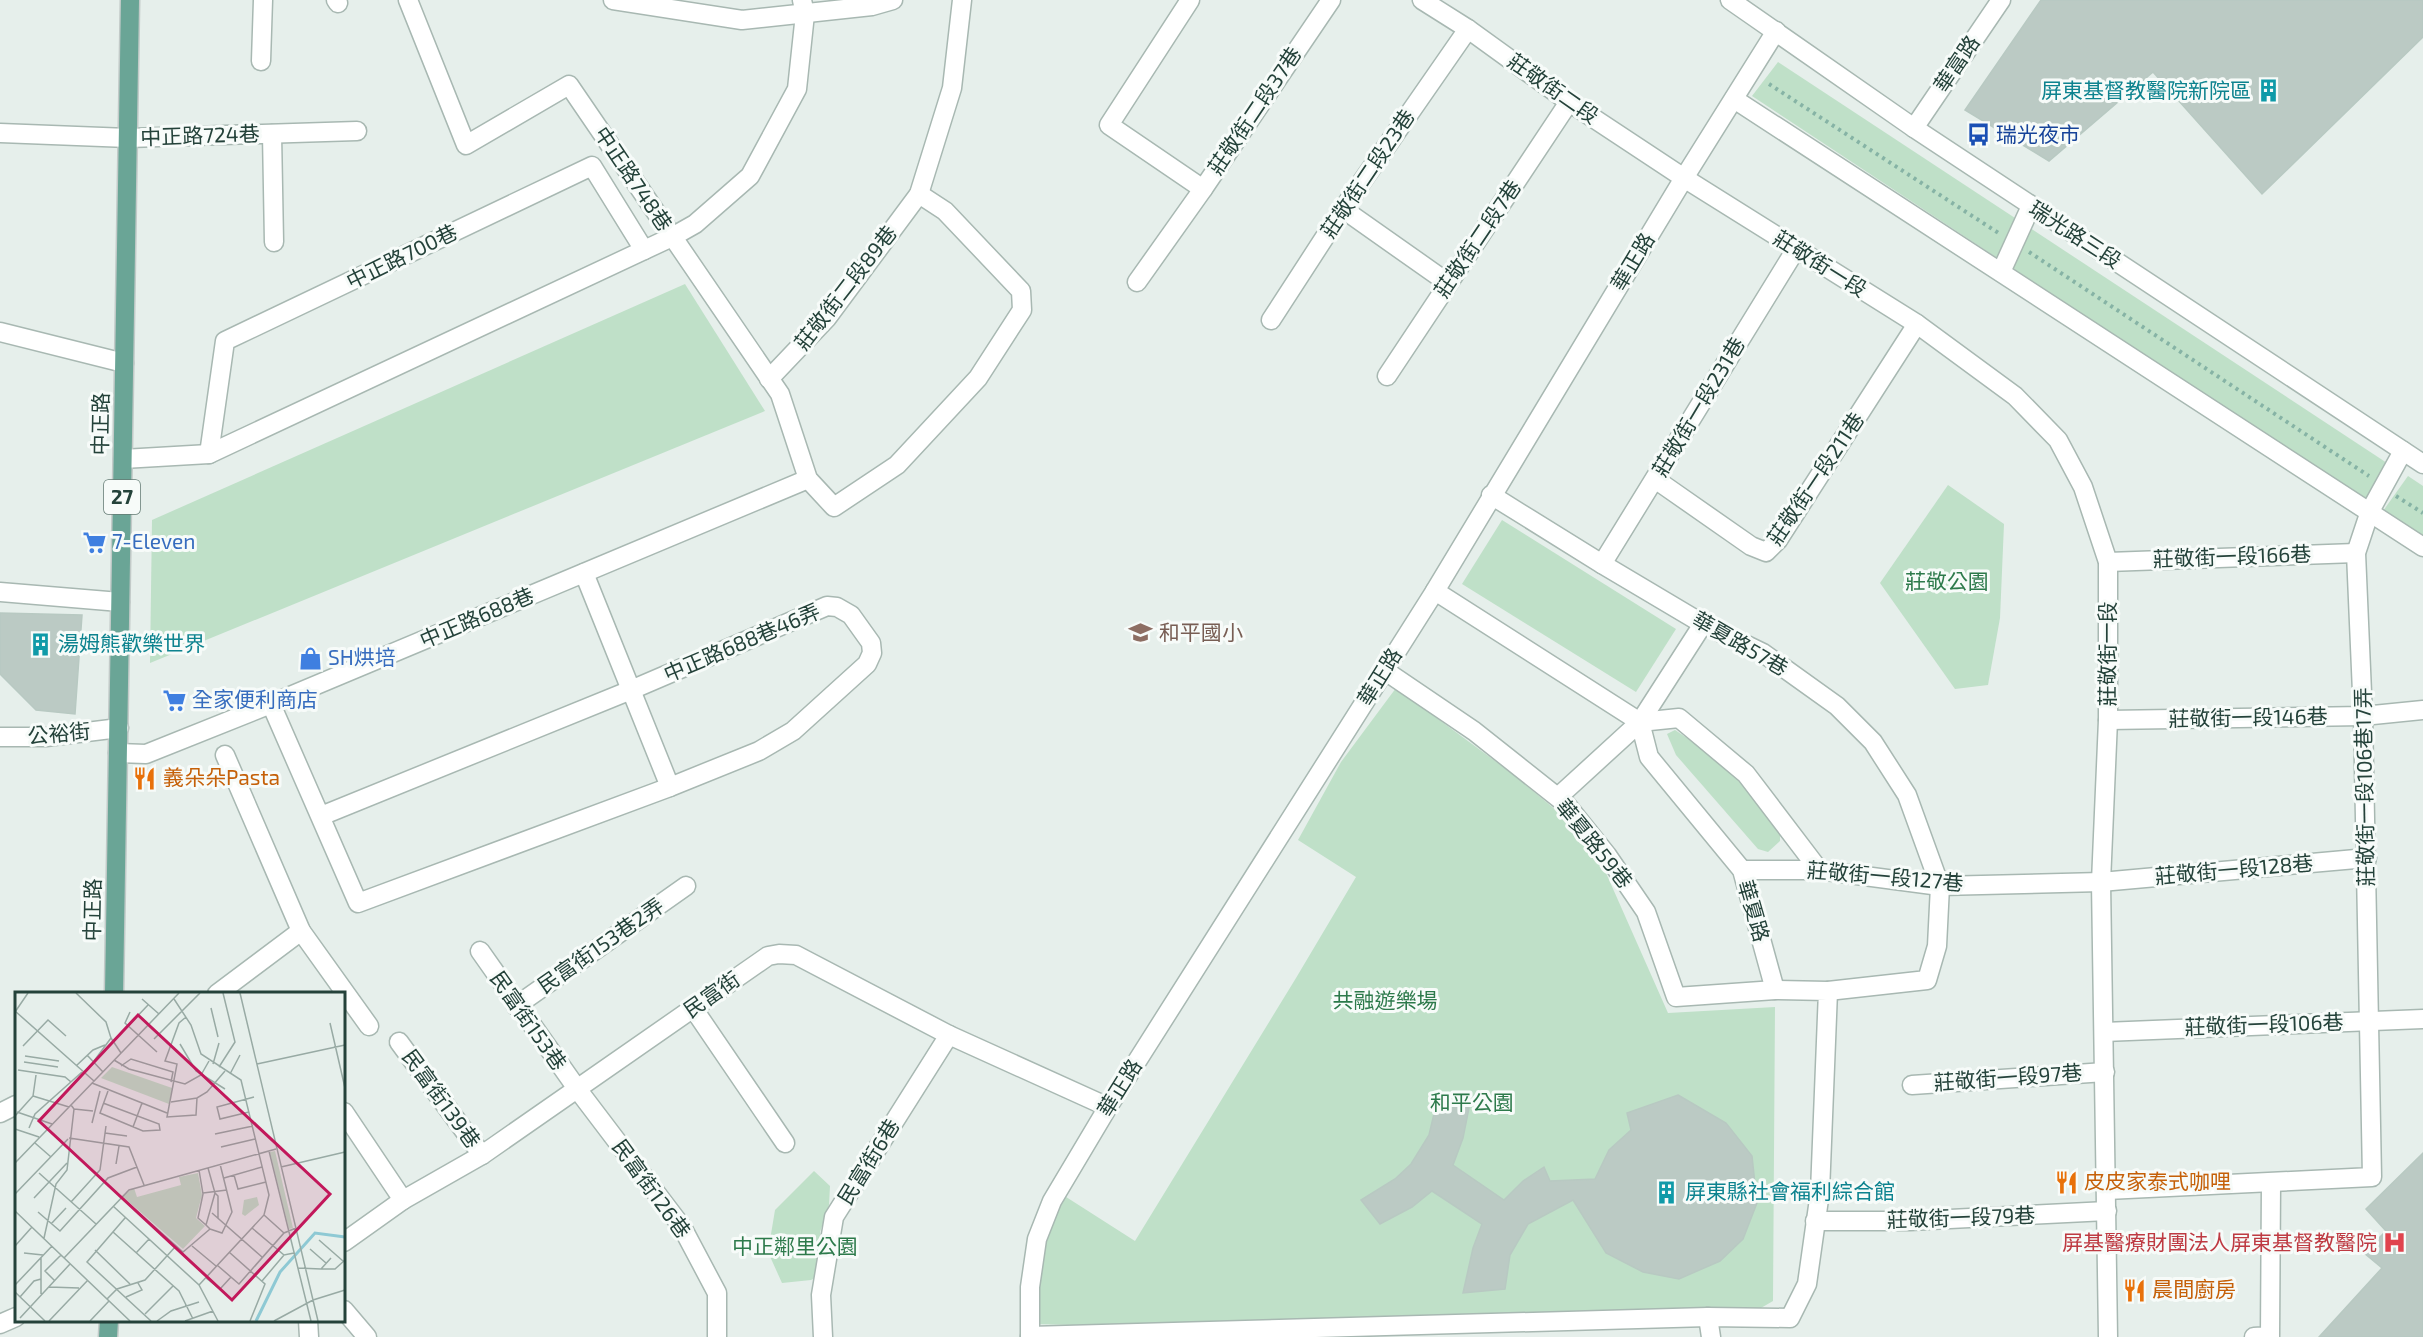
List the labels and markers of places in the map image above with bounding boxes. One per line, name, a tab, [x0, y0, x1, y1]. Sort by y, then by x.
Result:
place label: 屏東基督教醫院新院區	[2041, 77, 2251, 102]
building icon: 屏東基督教醫院新院區	[2256, 78, 2282, 104]
place label: 瑞光夜市	[1996, 121, 2080, 146]
bus stop icon: 瑞光夜市	[1965, 122, 1991, 148]
place label: 7-Eleven	[112, 528, 195, 553]
supermarket icon: 7-Eleven	[81, 529, 107, 555]
place label: 和平國小	[1159, 619, 1243, 644]
school or university icon: 和平國小	[1128, 620, 1154, 646]
place label: 湯姆熊歡樂世界	[58, 630, 205, 655]
building icon: 湯姆熊歡樂世界	[27, 631, 53, 657]
place label: SH烘培	[328, 644, 396, 669]
shop icon: SH烘培	[297, 645, 323, 671]
place label: 全家便利商店	[192, 686, 318, 711]
supermarket icon: 全家便利商店	[161, 687, 187, 713]
place label: 義朵朵Pasta	[163, 764, 280, 789]
restaurant icon: 義朵朵Pasta	[132, 765, 158, 791]
place label: 皮皮家泰式咖哩	[2084, 1168, 2231, 1193]
restaurant icon: 皮皮家泰式咖哩	[2053, 1169, 2079, 1195]
place label: 屏東縣社會福利綜合館	[1685, 1178, 1895, 1203]
building icon: 屏東縣社會福利綜合館	[1654, 1179, 1680, 1205]
place label: 屏基醫療財團法人屏東基督教醫院	[2062, 1229, 2377, 1254]
hospital icon: 屏基醫療財團法人屏東基督教醫院	[2382, 1230, 2408, 1256]
place label: 晨間廚房	[2152, 1276, 2236, 1301]
restaurant icon: 晨間廚房	[2121, 1277, 2147, 1303]

